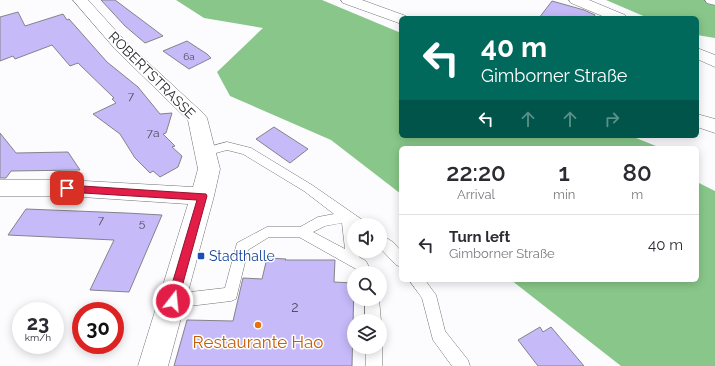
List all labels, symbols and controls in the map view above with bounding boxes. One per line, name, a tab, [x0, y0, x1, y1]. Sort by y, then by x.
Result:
street label: ROBERTSTRASSE	[105, 28, 199, 122]
text: 40 m	[481, 31, 547, 64]
icon: left	[415, 32, 467, 84]
house number: 6a	[183, 51, 195, 62]
text: Gimborner Straße	[481, 65, 627, 86]
house number: 7	[128, 89, 135, 103]
icon: left	[475, 108, 497, 130]
icon: ahead	[517, 108, 539, 130]
icon: ahead	[559, 108, 581, 130]
icon: right	[601, 108, 623, 130]
house number: 7a	[147, 126, 159, 140]
text: 22:20	[446, 158, 506, 187]
text: 1	[559, 158, 570, 187]
text: 80	[623, 158, 652, 187]
pin	[50, 171, 84, 205]
icon: arrive	[56, 177, 78, 199]
text: Arrival	[457, 187, 495, 202]
text: min	[553, 187, 575, 202]
text: m	[631, 187, 643, 202]
house number: 7	[98, 213, 105, 227]
house number: 5	[139, 216, 146, 230]
map controls	[347, 218, 387, 354]
button: sound	[347, 218, 387, 258]
text: Turn left	[449, 228, 510, 246]
icon: left	[415, 234, 437, 256]
text: 40 m	[648, 236, 683, 254]
text: Gimborner Straße	[449, 246, 555, 261]
place label: Stadthalle	[209, 248, 275, 264]
marker: Stadthalle	[196, 251, 206, 261]
button: search	[347, 266, 387, 306]
position arrow	[152, 280, 194, 322]
house number: 2	[291, 299, 299, 315]
speed limit sign: 30	[72, 302, 124, 354]
text: 23	[27, 311, 49, 335]
button: layers	[347, 314, 387, 354]
marker: Restaurante Hao	[253, 320, 263, 330]
text: km/h	[25, 332, 51, 343]
place label: Restaurante Hao	[193, 332, 323, 352]

